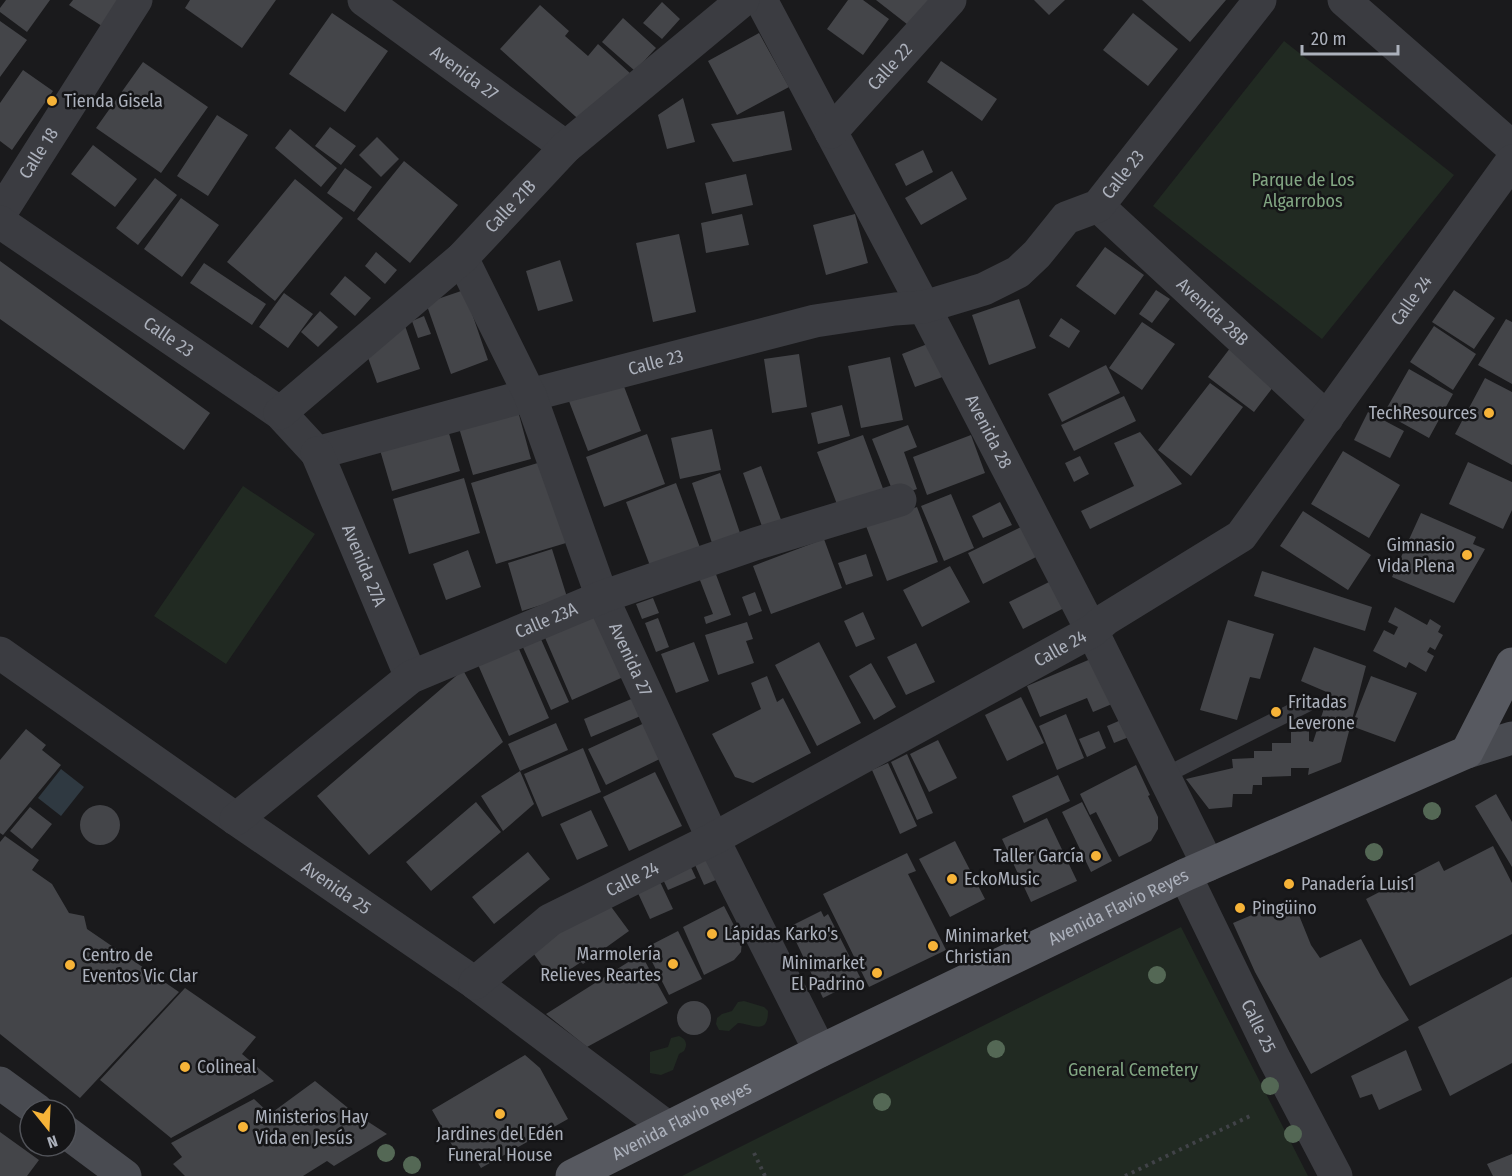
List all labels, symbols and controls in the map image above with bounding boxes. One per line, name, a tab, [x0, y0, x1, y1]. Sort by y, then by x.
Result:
scale bar	[1302, 18, 1398, 56]
text: 20 m	[1311, 28, 1346, 50]
street label: Calle 22	[863, 38, 917, 95]
street label: Avenida 27	[426, 41, 502, 105]
place label: Tienda Gisela	[64, 90, 163, 112]
marker: Tienda Gisela	[45, 94, 59, 108]
street label: Calle 18	[14, 124, 63, 183]
street label: Calle 23	[1097, 146, 1149, 203]
park label: Parque de Los Algarrobos	[1252, 169, 1355, 212]
street label: Calle 21B	[480, 175, 541, 237]
street label: Calle 24	[1386, 271, 1437, 330]
street label: Avenida 28B	[1172, 273, 1253, 351]
street label: Calle 23	[139, 312, 198, 362]
street label: Calle 23	[626, 345, 686, 380]
street label: Avenida 28	[960, 391, 1017, 472]
place label: TechResources	[1369, 402, 1477, 424]
marker: TechResources	[1482, 406, 1496, 420]
street label: Avenida 27A	[337, 521, 391, 610]
place label: Gimnasio Vida Plena	[1378, 534, 1455, 577]
marker: Gimnasio Vida Plena	[1460, 548, 1474, 562]
street label: Calle 23A	[512, 597, 581, 643]
street label: Avenida 27	[604, 619, 657, 699]
street label: Calle 24	[1030, 625, 1090, 672]
place label: Fritadas Leverone	[1288, 691, 1355, 734]
marker: Fritadas Leverone	[1269, 705, 1283, 719]
place label: Taller García	[993, 845, 1084, 867]
marker: Taller García	[1089, 849, 1103, 863]
street label: Avenida 25	[297, 856, 375, 919]
street label: Calle 24	[602, 856, 663, 901]
street label: Avenida Flavio Reyes	[1045, 864, 1192, 950]
place label: EckoMusic	[964, 868, 1040, 890]
marker: EckoMusic	[945, 872, 959, 886]
place label: Panadería Luis1	[1301, 873, 1415, 895]
marker: Panadería Luis1	[1282, 877, 1296, 891]
place label: Pingüino	[1252, 897, 1317, 919]
marker: Pingüino	[1233, 901, 1247, 915]
place label: Lápidas Karko's	[724, 923, 839, 945]
place label: Minimarket Christian	[945, 925, 1028, 968]
marker: Lápidas Karko's	[705, 927, 719, 941]
marker: Minimarket Christian	[926, 939, 940, 953]
place label: Marmolería Relieves Reartes	[540, 943, 661, 986]
place label: Centro de Eventos Vic Clar	[82, 944, 198, 987]
place label: Minimarket El Padrino	[782, 952, 865, 995]
marker: Marmolería Relieves Reartes	[666, 957, 680, 971]
marker: Centro de Eventos Vic Clar	[63, 958, 77, 972]
marker: Minimarket El Padrino	[870, 966, 884, 980]
street label: Calle 25	[1236, 996, 1281, 1056]
place label: Colineal	[197, 1056, 256, 1078]
park label: General Cemetery	[1068, 1059, 1198, 1081]
marker: Colineal	[178, 1060, 192, 1074]
street label: Avenida Flavio Reyes	[608, 1076, 755, 1165]
north arrow	[18, 1098, 78, 1158]
place label: Ministerios Hay Vida en Jesús	[255, 1106, 368, 1149]
marker: Jardines del Edén Funeral House	[493, 1107, 507, 1121]
marker: Ministerios Hay Vida en Jesús	[236, 1120, 250, 1134]
place label: Jardines del Edén Funeral House	[436, 1123, 564, 1166]
text: N	[45, 1131, 60, 1152]

